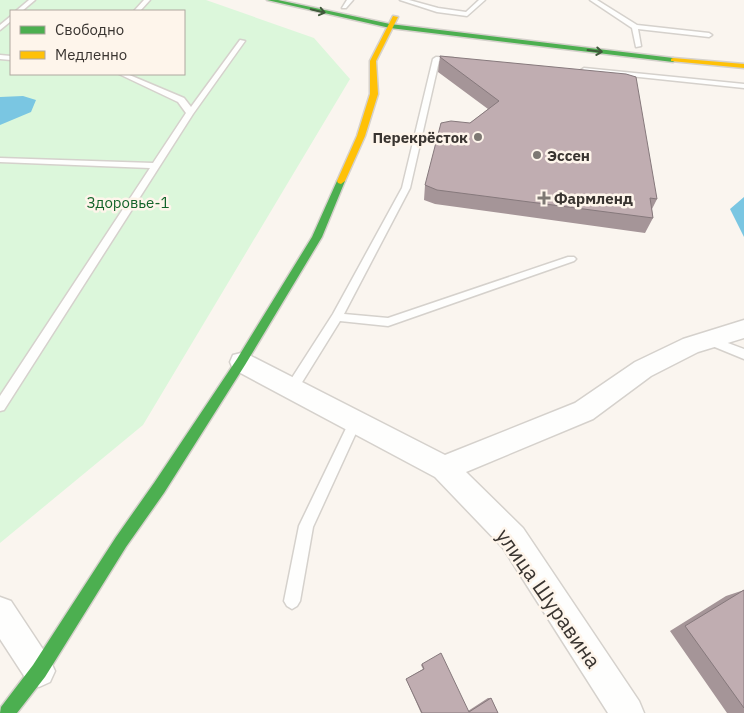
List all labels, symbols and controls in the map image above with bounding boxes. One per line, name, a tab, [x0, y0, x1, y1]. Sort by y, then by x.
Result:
one-way arrow	[309, 7, 325, 16]
legend	[10, 10, 185, 75]
text: Свободно	[55, 20, 124, 39]
text: Медленно	[55, 45, 127, 64]
one-way arrow	[586, 46, 602, 56]
place label: Перекрёсток	[372, 128, 468, 147]
marker: Перекрёсток	[472, 131, 484, 143]
place label: Эссен	[547, 146, 590, 165]
marker: Эссен	[531, 149, 543, 161]
place label: Фармленд	[554, 189, 633, 208]
marker: Фармленд	[538, 192, 550, 204]
park label: Здоровье-1	[87, 193, 169, 212]
street label: улица Шуравина	[490, 523, 608, 673]

